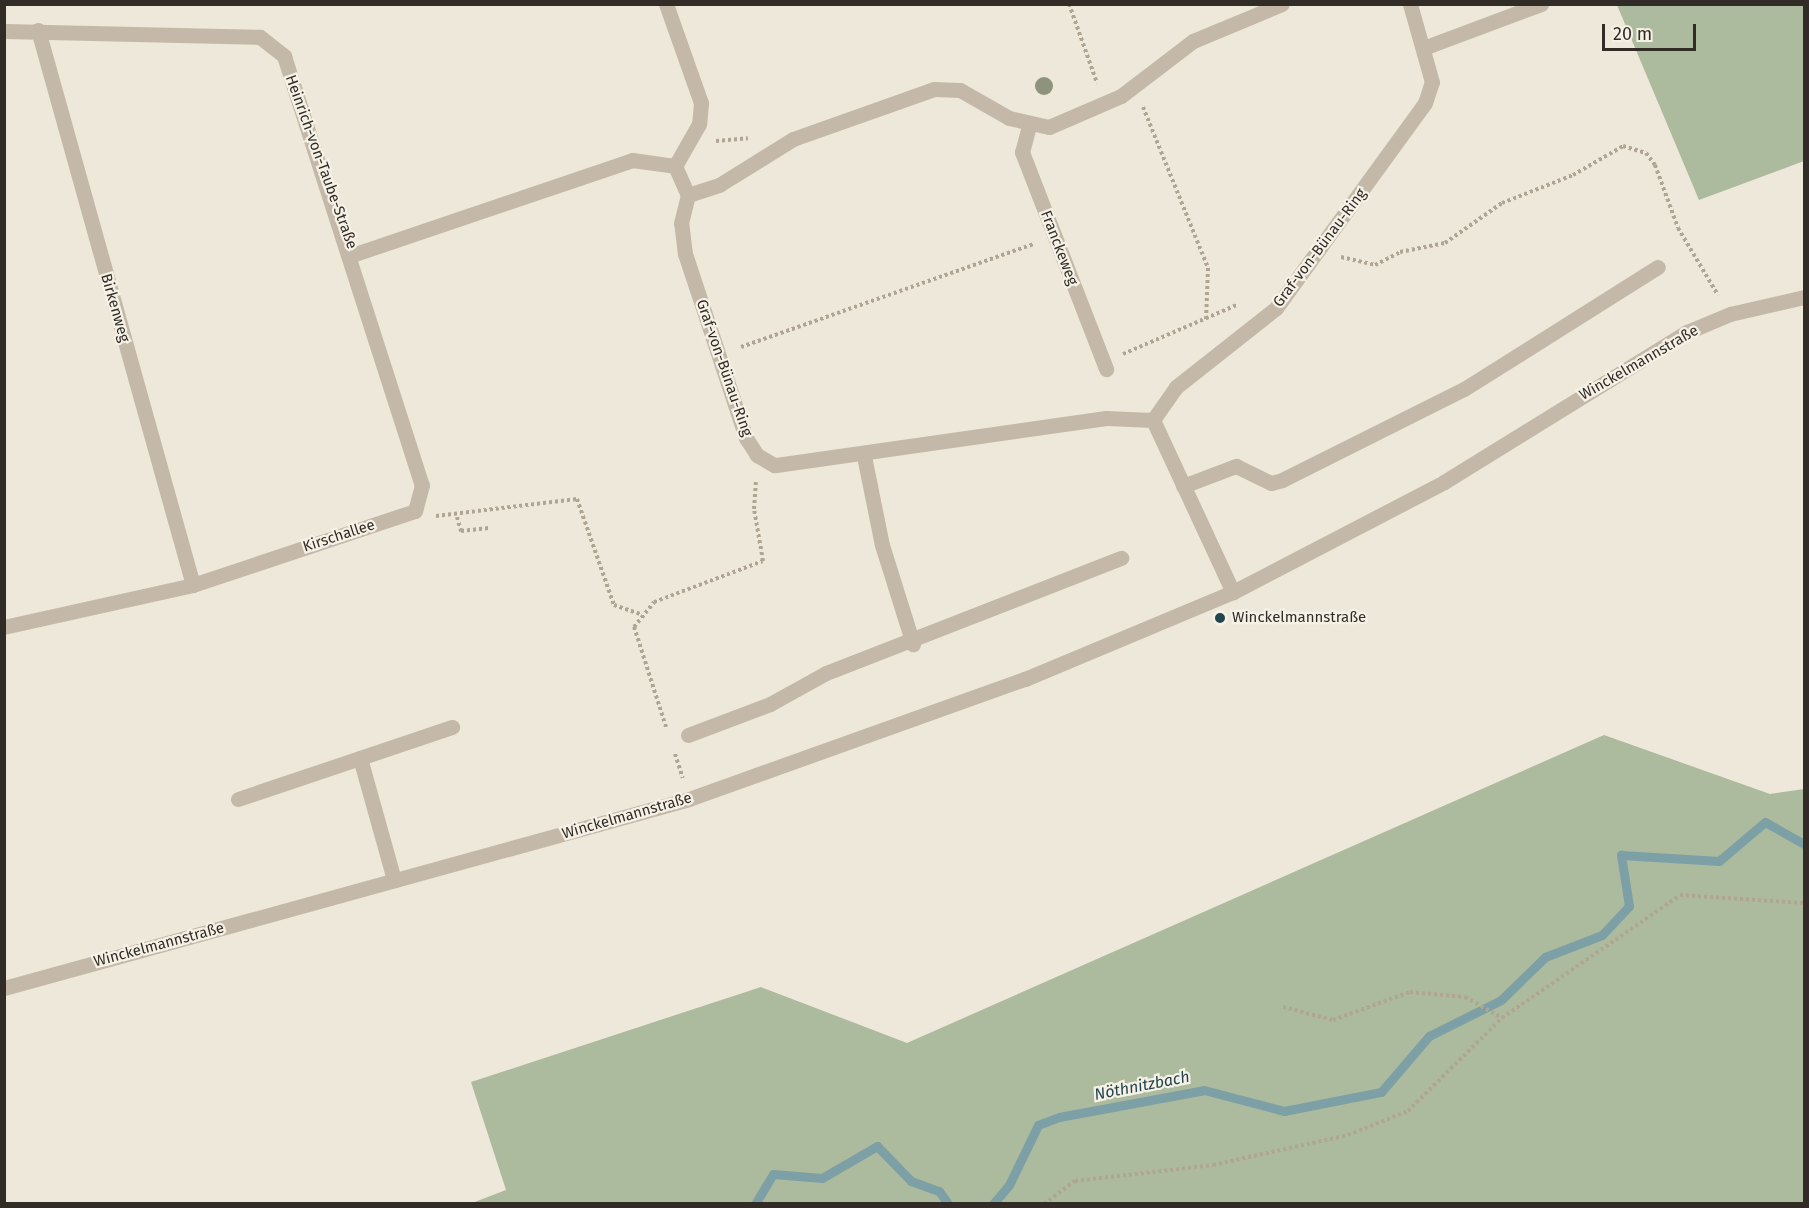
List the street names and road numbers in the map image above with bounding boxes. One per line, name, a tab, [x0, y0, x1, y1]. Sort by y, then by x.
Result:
street label: Heinrich-von-Taube-Straße	[281, 72, 361, 252]
street label: Graf-von-Bünau-Ring	[1270, 185, 1370, 311]
street label: Franckeweg	[1037, 208, 1081, 288]
street label: Birkenweg	[97, 272, 133, 344]
street label: Graf-von-Bünau-Ring	[692, 297, 756, 439]
street label: Winckelmannstraße	[1576, 322, 1702, 404]
street label: Kirschallee	[301, 516, 377, 556]
street label: Winckelmannstraße	[560, 789, 694, 843]
street label: Winckelmannstraße	[92, 919, 226, 971]

